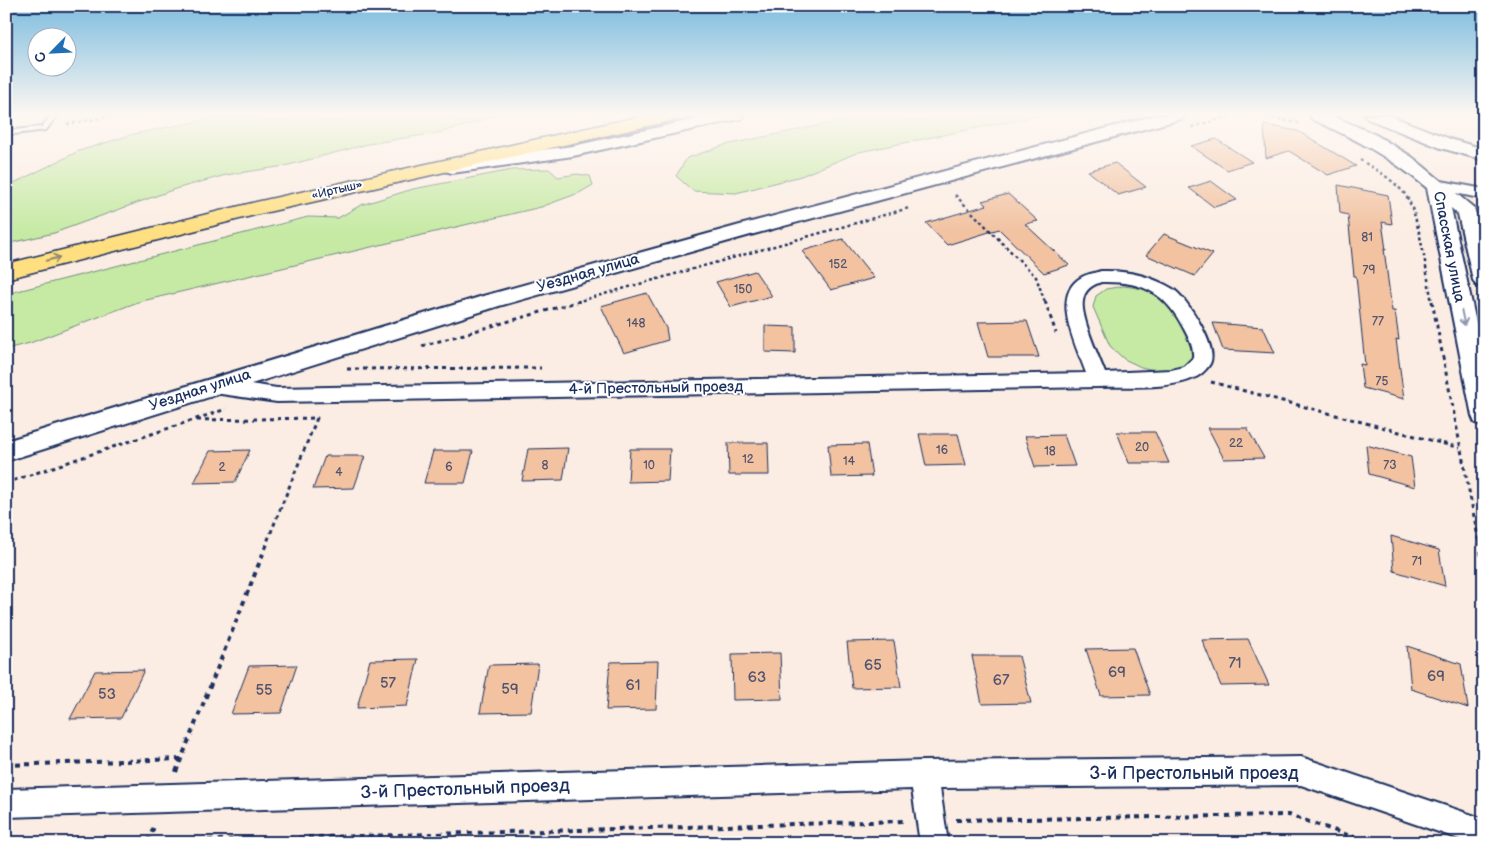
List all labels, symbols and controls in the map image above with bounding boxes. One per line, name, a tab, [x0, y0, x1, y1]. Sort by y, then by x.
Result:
north arrow	[28, 28, 78, 78]
text: С	[31, 49, 50, 65]
street label: «Иртыш»	[310, 177, 364, 203]
street label: Спасская улица	[1429, 190, 1469, 304]
house number: 81	[1361, 230, 1373, 245]
street label: Уездная улица	[535, 249, 642, 297]
one-way arrow	[45, 254, 61, 264]
house number: 152	[829, 257, 847, 272]
house number: 79	[1363, 263, 1375, 278]
house number: 150	[734, 282, 752, 297]
one-way arrow	[1459, 310, 1469, 326]
house number: 77	[1372, 314, 1384, 329]
house number: 148	[627, 316, 645, 331]
street label: Уездная улица	[147, 365, 253, 415]
house number: 75	[1376, 374, 1389, 389]
street label: 4-й Престольный проезд	[569, 377, 743, 399]
house number: 22	[1229, 436, 1243, 451]
house number: 20	[1135, 440, 1149, 455]
house number: 16	[936, 443, 948, 458]
house number: 18	[1044, 444, 1056, 459]
house number: 12	[742, 452, 754, 467]
house number: 14	[843, 454, 856, 469]
house number: 8	[542, 458, 549, 473]
house number: 10	[643, 458, 655, 473]
house number: 73	[1383, 458, 1397, 473]
house number: 2	[218, 460, 226, 475]
house number: 6	[445, 460, 453, 475]
house number: 4	[335, 465, 343, 480]
house number: 71	[1412, 554, 1422, 569]
house number: 71	[1228, 654, 1242, 673]
house number: 65	[864, 656, 882, 675]
house number: 69	[1108, 663, 1126, 682]
house number: 69	[1427, 667, 1445, 686]
house number: 63	[748, 668, 766, 687]
house number: 67	[993, 671, 1010, 690]
house number: 57	[380, 674, 397, 693]
house number: 61	[626, 676, 640, 695]
house number: 59	[501, 680, 519, 699]
house number: 55	[255, 681, 273, 700]
house number: 53	[98, 685, 116, 704]
street label: 3-й Престольный проезд	[1089, 763, 1299, 784]
street label: 3-й Престольный проезд	[360, 775, 570, 803]

